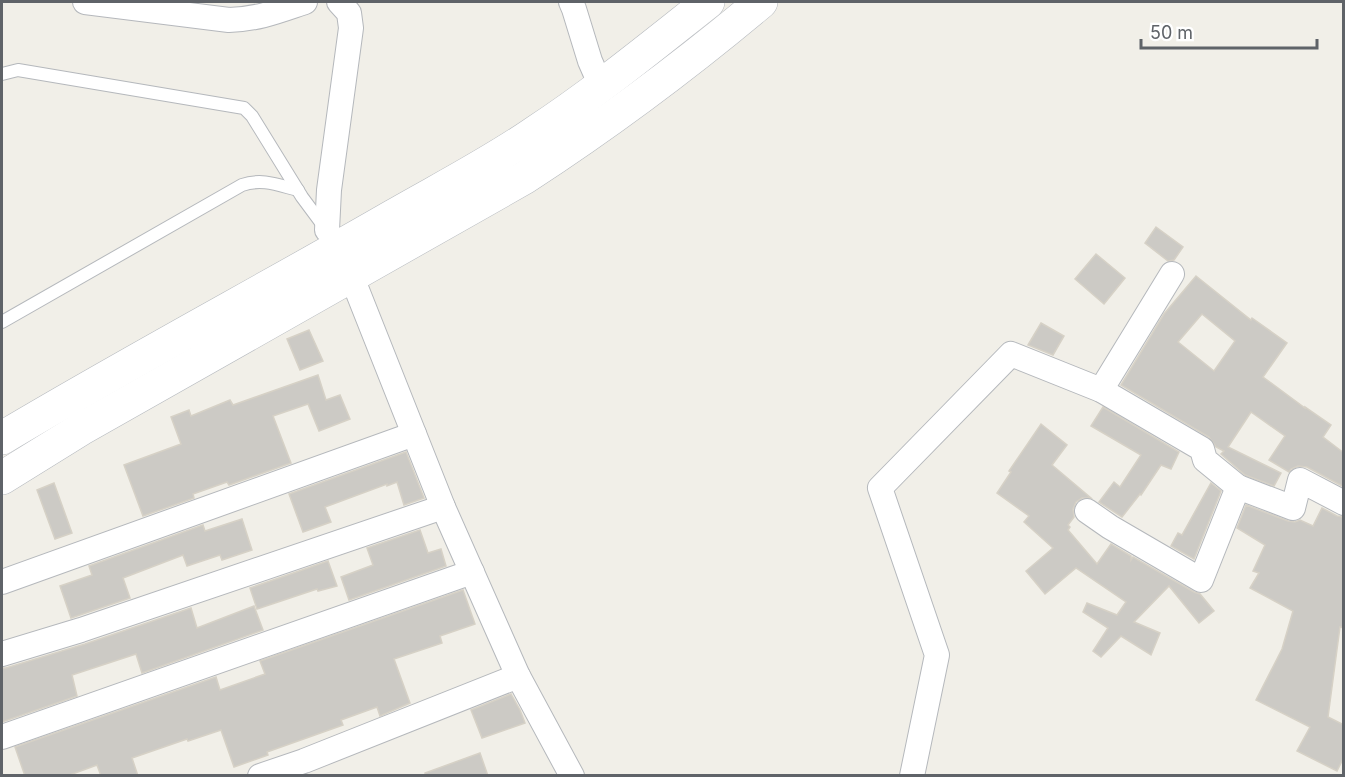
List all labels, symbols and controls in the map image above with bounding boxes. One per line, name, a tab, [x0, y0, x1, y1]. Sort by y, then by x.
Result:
scale bar	[1141, 12, 1316, 50]
text: 50 m	[1150, 22, 1193, 43]

